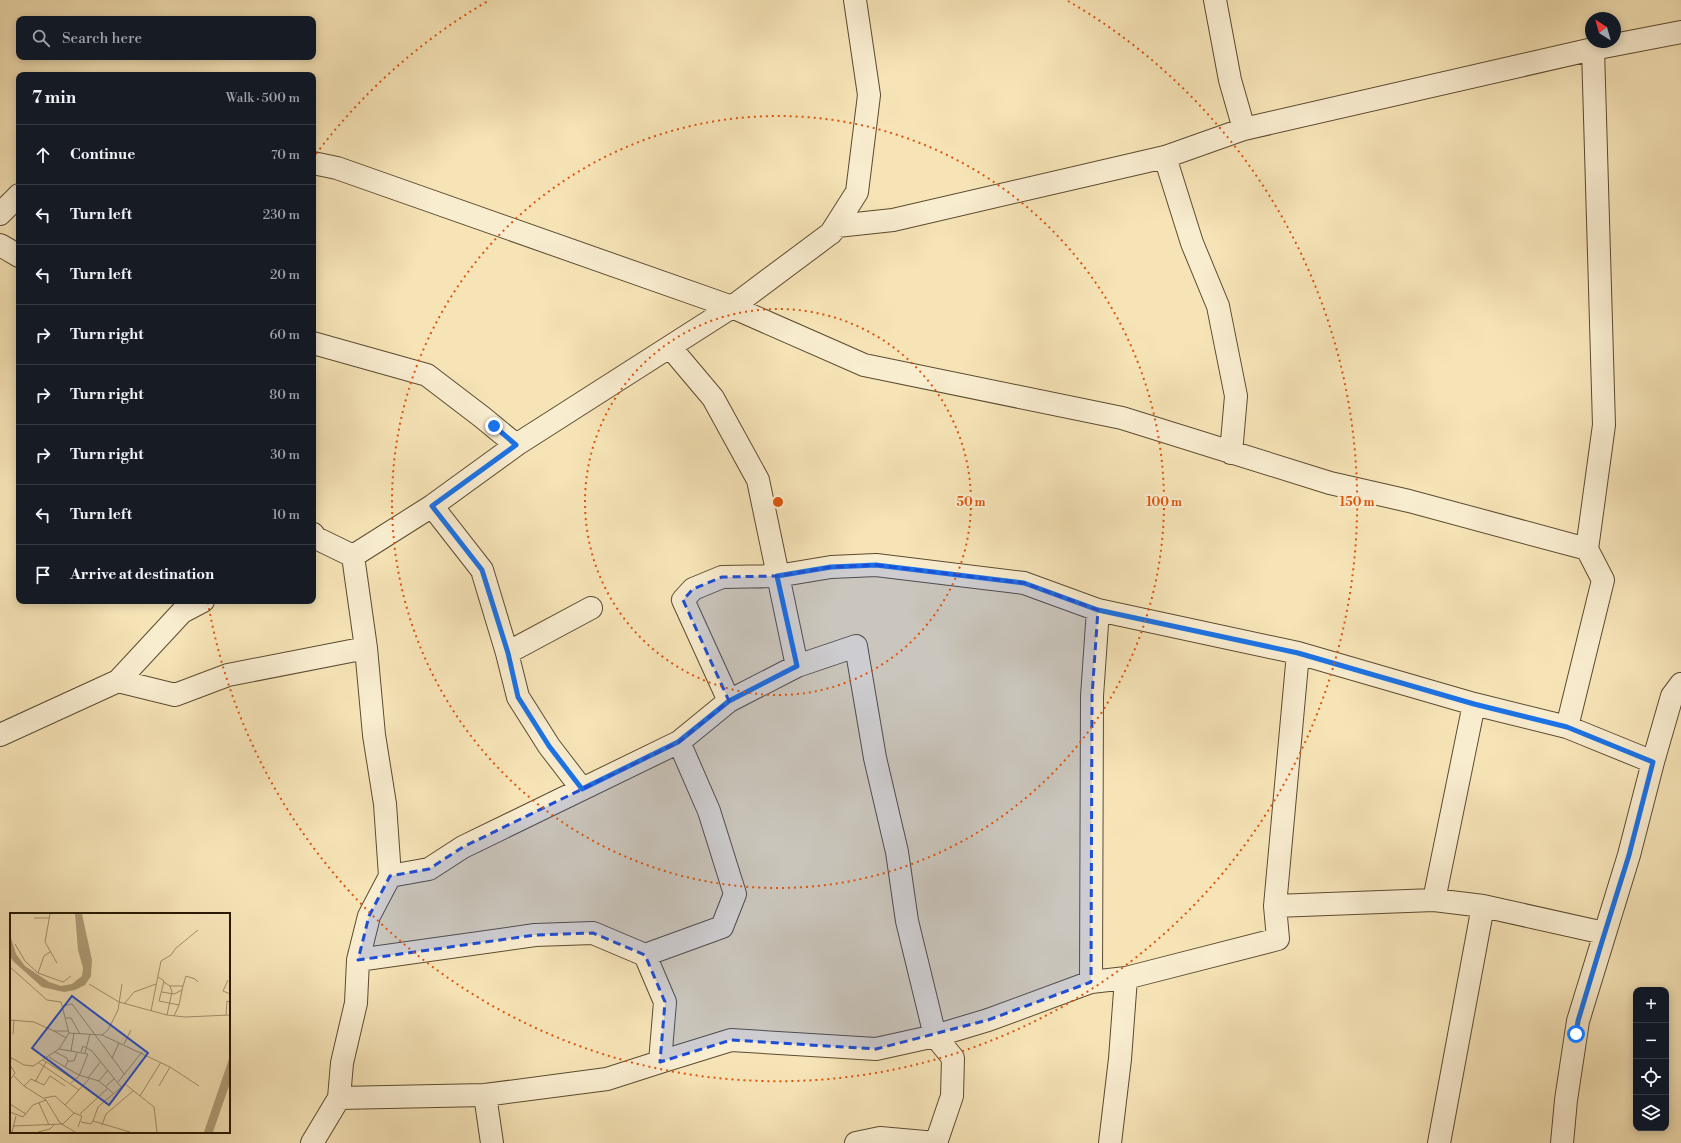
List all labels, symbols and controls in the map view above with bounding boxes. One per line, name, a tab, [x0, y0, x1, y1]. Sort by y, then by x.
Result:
north arrow	[1585, 12, 1621, 48]
search box	[16, 16, 316, 60]
icon: search	[30, 27, 52, 49]
text: Search here	[62, 29, 142, 48]
text: 7 min	[32, 87, 76, 109]
text: Walk · 500 m	[226, 90, 300, 106]
icon: ahead	[32, 144, 54, 166]
text: Continue	[70, 145, 135, 164]
text: 70 m	[271, 147, 300, 163]
icon: left	[32, 204, 54, 226]
text: Turn left	[70, 205, 132, 224]
text: 230 m	[263, 207, 300, 223]
icon: left	[32, 264, 54, 286]
text: Turn left	[70, 265, 132, 284]
text: 20 m	[270, 267, 300, 283]
icon: right	[32, 324, 54, 346]
text: Turn right	[70, 325, 144, 344]
text: 60 m	[269, 327, 300, 343]
icon: right	[32, 384, 54, 406]
text: Turn right	[70, 385, 144, 404]
text: 80 m	[269, 387, 300, 403]
route end	[485, 417, 503, 435]
icon: right	[32, 444, 54, 466]
text: Turn right	[70, 445, 144, 464]
text: 30 m	[270, 447, 300, 463]
centre of rings	[771, 495, 785, 509]
text: 50 m	[956, 495, 986, 510]
text: 100 m	[1146, 495, 1182, 510]
text: 150 m	[1340, 495, 1374, 510]
icon: left	[32, 504, 54, 526]
text: Turn left	[70, 505, 132, 524]
text: 10 m	[272, 507, 300, 523]
icon: arrive	[32, 564, 54, 586]
text: Arrive at destination	[70, 565, 214, 584]
inset map	[10, 913, 230, 1133]
map controls	[1633, 987, 1669, 1131]
button: +	[1633, 987, 1669, 1023]
button: −	[1633, 1023, 1669, 1059]
route start	[1567, 1025, 1585, 1043]
button: locate	[1633, 1059, 1669, 1095]
button: layers	[1633, 1095, 1669, 1131]

